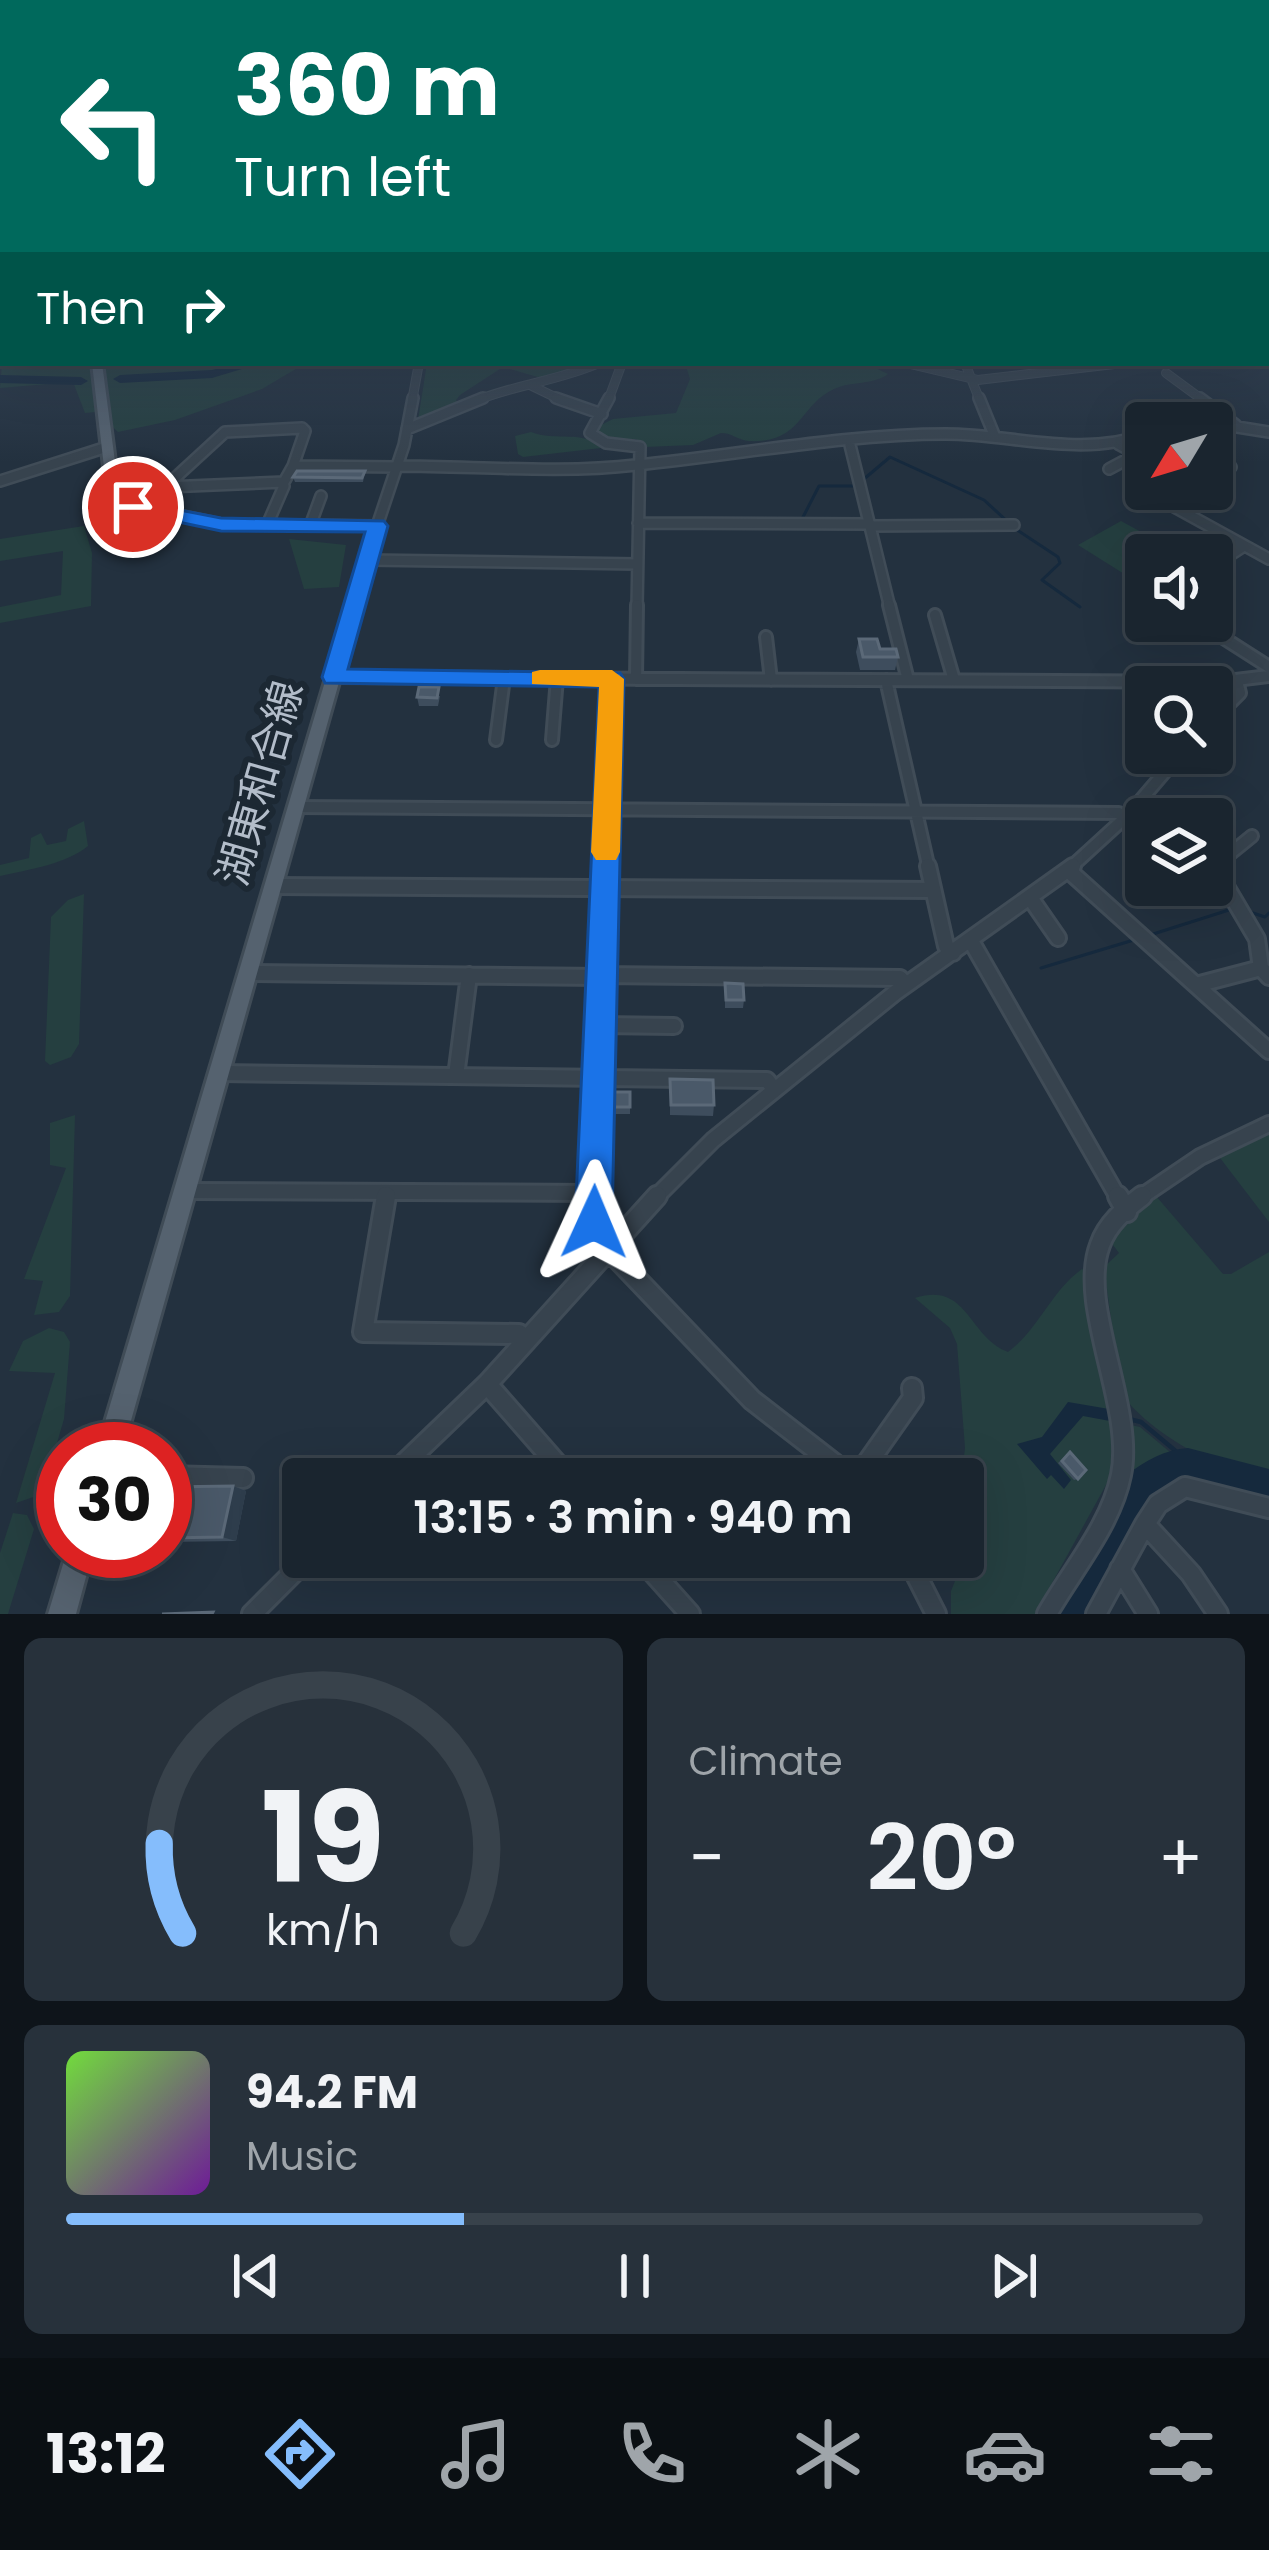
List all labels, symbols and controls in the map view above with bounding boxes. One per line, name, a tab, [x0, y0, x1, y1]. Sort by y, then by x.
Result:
text: 360 m	[234, 27, 500, 144]
icon: left	[36, 48, 192, 204]
text: Turn left	[234, 139, 451, 215]
icon: right	[170, 276, 236, 342]
text: Then	[36, 277, 146, 340]
north arrow	[1125, 402, 1233, 510]
map controls	[1125, 402, 1233, 906]
pin	[82, 456, 184, 558]
icon: arrive	[100, 474, 166, 540]
button: sound	[1125, 534, 1233, 642]
button: search	[1125, 666, 1233, 774]
street label: 湖東和合線	[203, 674, 317, 892]
button: layers	[1125, 798, 1233, 906]
position arrow	[531, 1159, 657, 1285]
speed limit sign: 30	[36, 1422, 192, 1578]
text: 13:15 · 3 min · 940 m	[413, 1486, 853, 1549]
text: Climate	[689, 1734, 843, 1789]
text: 19	[261, 1751, 385, 1926]
text: 20°	[867, 1795, 1016, 1922]
text: −	[689, 1812, 725, 1904]
text: +	[1158, 1812, 1203, 1904]
text: km/h	[266, 1899, 380, 1959]
text: 94.2 FM	[246, 2061, 418, 2124]
text: Music	[246, 2129, 358, 2184]
icon: previous	[223, 2243, 289, 2309]
icon: pause	[602, 2243, 668, 2309]
icon: next	[981, 2243, 1047, 2309]
icon: directions	[258, 2412, 342, 2496]
icon: music	[434, 2412, 518, 2496]
icon: phone	[610, 2412, 694, 2496]
icon: climate	[786, 2412, 870, 2496]
icon: car	[963, 2412, 1047, 2496]
icon: filters	[1139, 2412, 1223, 2496]
text: 13:12	[46, 2416, 166, 2492]

